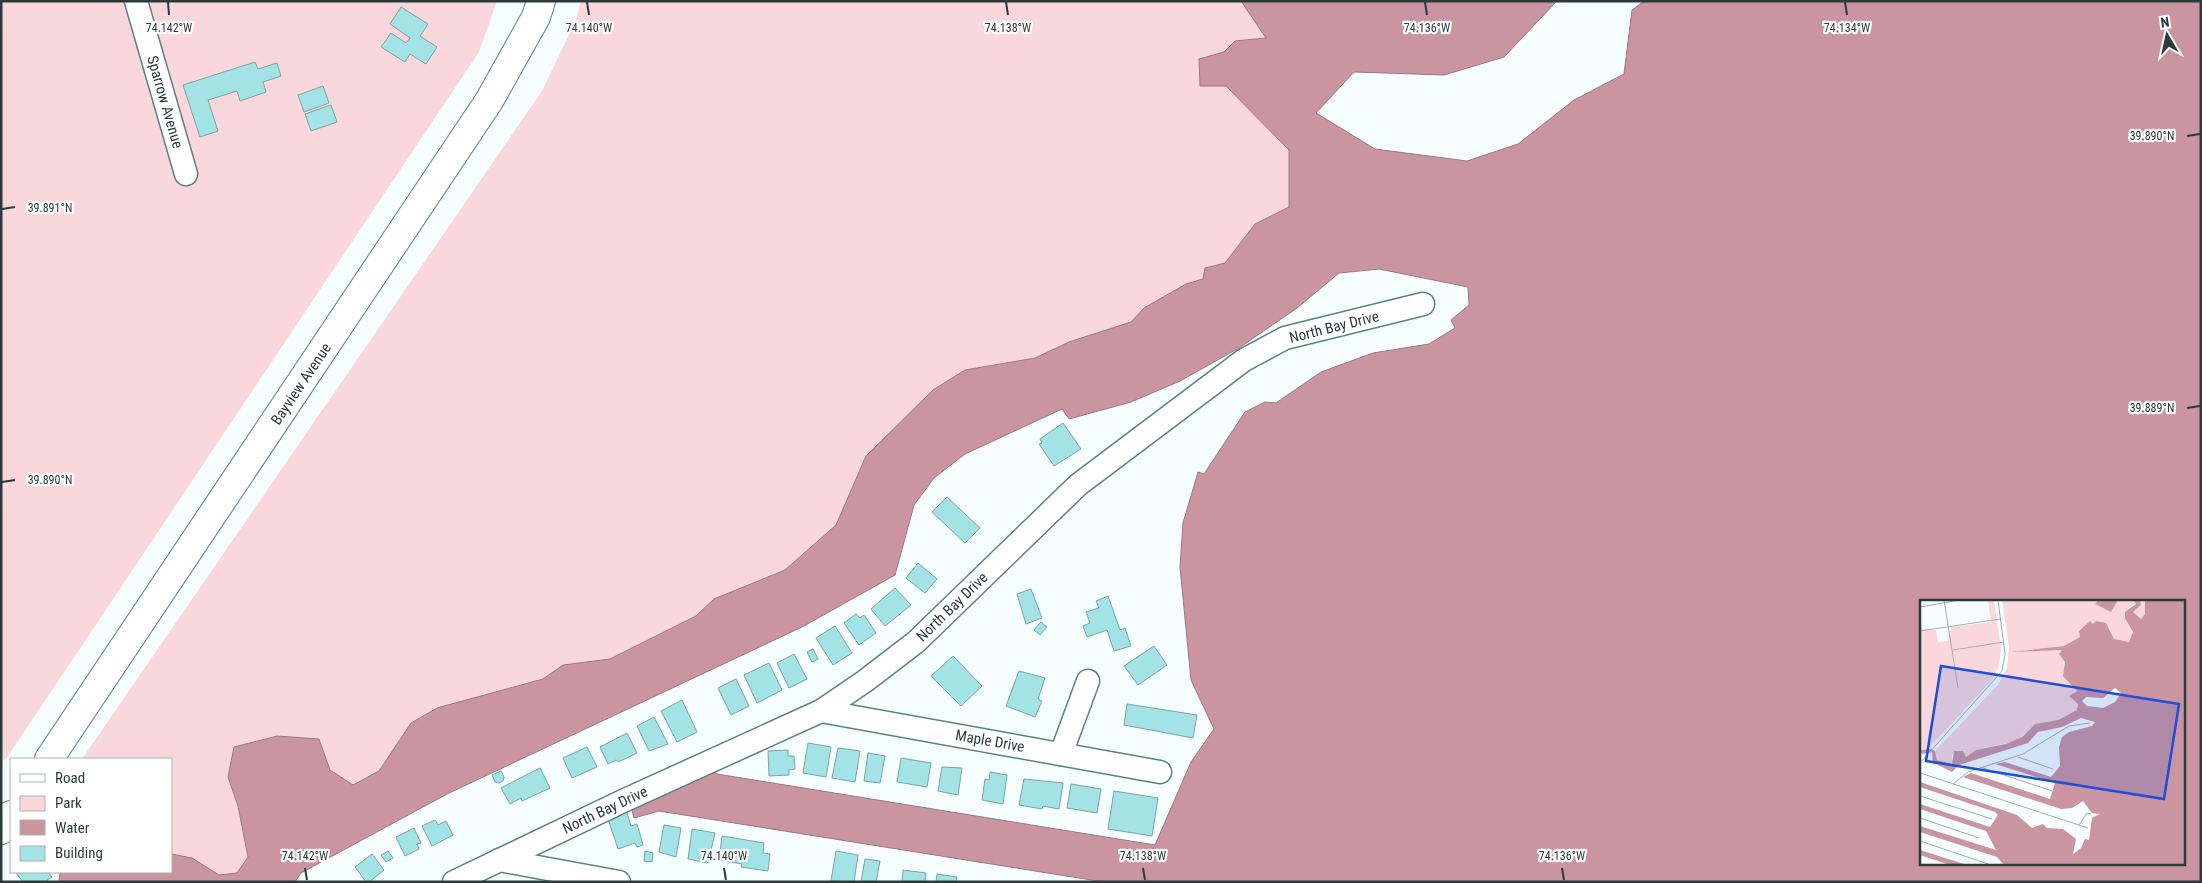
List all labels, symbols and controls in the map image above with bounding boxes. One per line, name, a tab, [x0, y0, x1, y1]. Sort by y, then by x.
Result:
north arrow	[2142, 10, 2192, 60]
text: N	[2159, 14, 2170, 31]
text: 74.142°W	[146, 21, 192, 35]
text: 74.140°W	[566, 21, 612, 35]
text: 74.138°W	[985, 21, 1031, 35]
text: 74.136°W	[1404, 21, 1450, 35]
text: 74.134°W	[1824, 21, 1870, 35]
street label: Sparrow Avenue	[143, 54, 187, 150]
text: 39.890°N	[2130, 129, 2174, 143]
text: 39.891°N	[28, 201, 72, 215]
street label: North Bay Drive	[1287, 307, 1381, 347]
street label: Bayview Avenue	[267, 340, 335, 428]
text: 39.889°N	[2130, 401, 2174, 415]
text: 39.890°N	[28, 473, 72, 487]
street label: North Bay Drive	[913, 569, 991, 645]
inset map	[1920, 600, 2184, 866]
street label: Maple Drive	[954, 726, 1026, 756]
legend	[10, 758, 172, 873]
text: Road	[55, 769, 85, 787]
street label: North Bay Drive	[560, 782, 650, 838]
text: Park	[55, 794, 82, 812]
text: Water	[55, 819, 90, 837]
text: Building	[55, 844, 103, 862]
text: 74.142°W	[282, 849, 328, 863]
text: 74.140°W	[701, 849, 747, 863]
text: 74.138°W	[1120, 849, 1166, 863]
text: 74.136°W	[1539, 849, 1585, 863]

